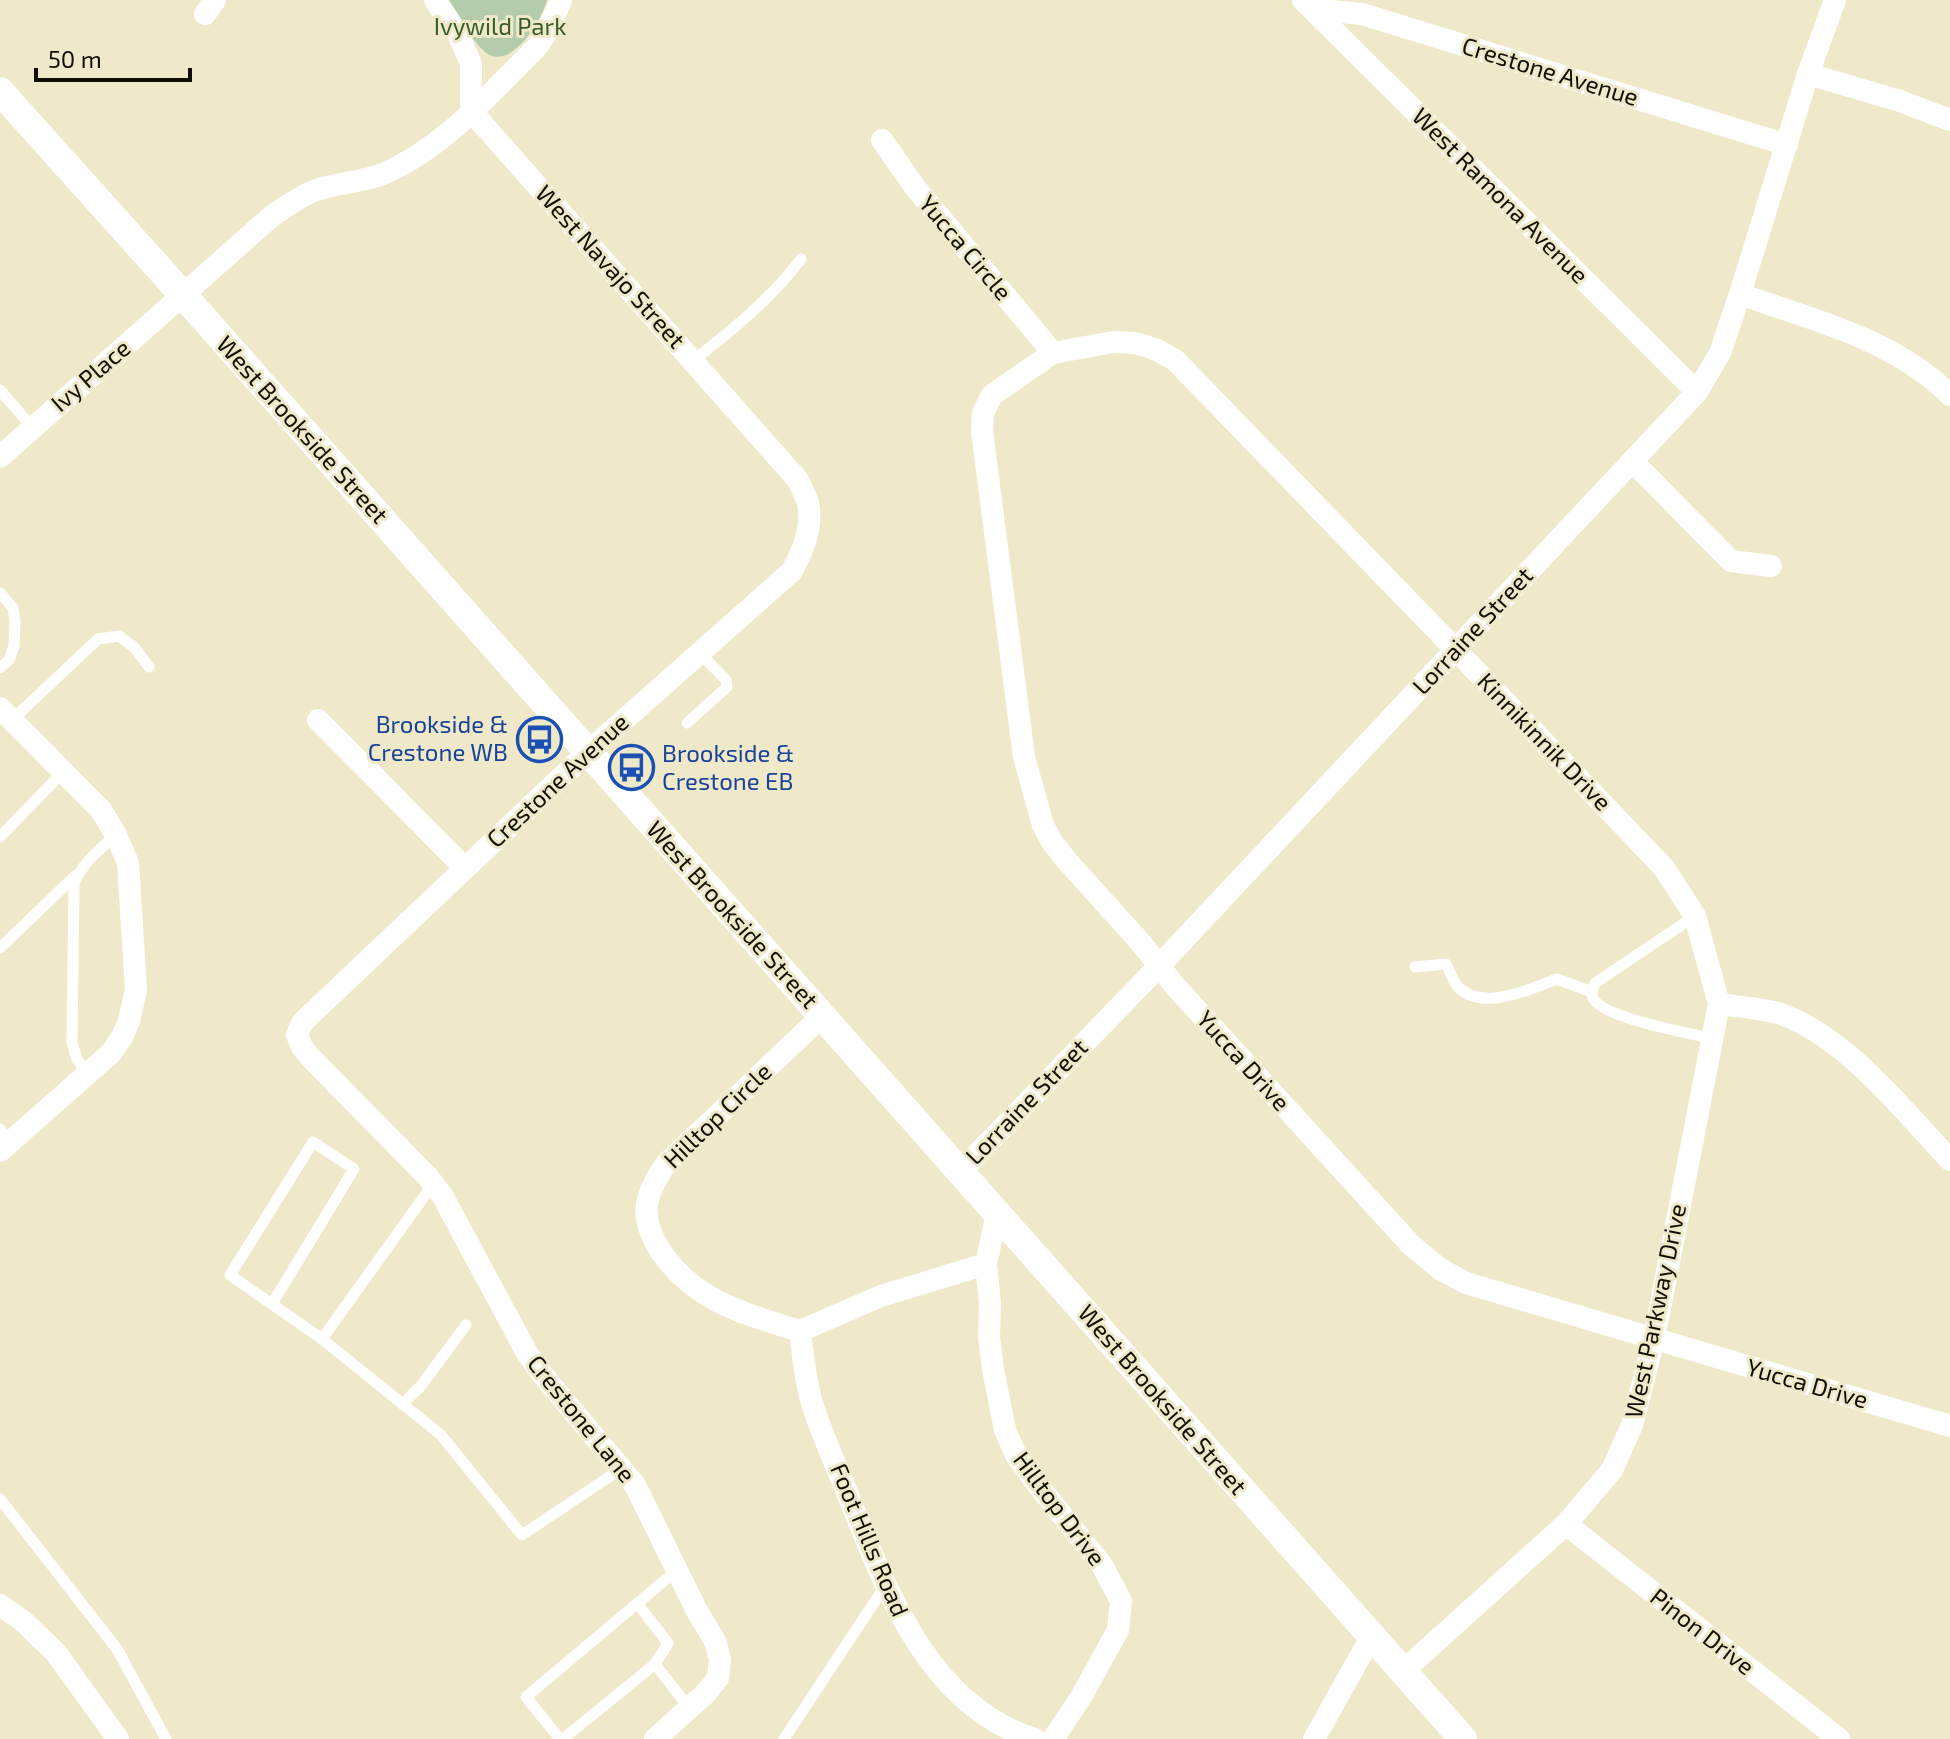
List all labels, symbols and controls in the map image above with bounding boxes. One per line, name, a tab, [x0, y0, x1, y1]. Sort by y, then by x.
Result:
park label: Ivywild Park	[434, 11, 566, 40]
street label: Crestone Avenue	[1459, 30, 1642, 111]
scale bar	[36, 32, 190, 82]
text: 50 m	[48, 44, 102, 73]
street label: West Ramona Avenue	[1407, 101, 1595, 289]
street label: West Navajo Street	[530, 178, 692, 354]
street label: Yucca Circle	[914, 188, 1019, 306]
street label: West Brookside Street	[211, 329, 395, 529]
street label: Ivy Place	[44, 333, 136, 417]
street label: Lorraine Street	[1406, 560, 1538, 700]
street label: Kinnikinnik Drive	[1472, 666, 1618, 816]
street label: Crestone Avenue	[480, 707, 634, 853]
place label: Brookside & Crestone WB	[368, 709, 508, 766]
bus stop icon: Brookside & Crestone WB	[515, 715, 563, 763]
place label: Brookside & Crestone EB	[662, 738, 794, 795]
bus stop icon: Brookside & Crestone EB	[607, 744, 655, 792]
street label: West Brookside Street	[641, 814, 825, 1014]
street label: Yucca Drive	[1192, 1004, 1297, 1116]
street label: Lorraine Street	[959, 1032, 1093, 1170]
street label: Hilltop Circle	[657, 1056, 777, 1174]
street label: West Parkway Drive	[1618, 1201, 1691, 1420]
street label: West Brookside Street	[1073, 1298, 1254, 1500]
street label: Crestone Lane	[522, 1349, 642, 1488]
street label: Yucca Drive	[1743, 1351, 1871, 1414]
street label: Hilltop Drive	[1008, 1445, 1112, 1571]
street label: Foot Hills Road	[825, 1459, 916, 1620]
street label: Pinon Drive	[1645, 1581, 1761, 1680]

